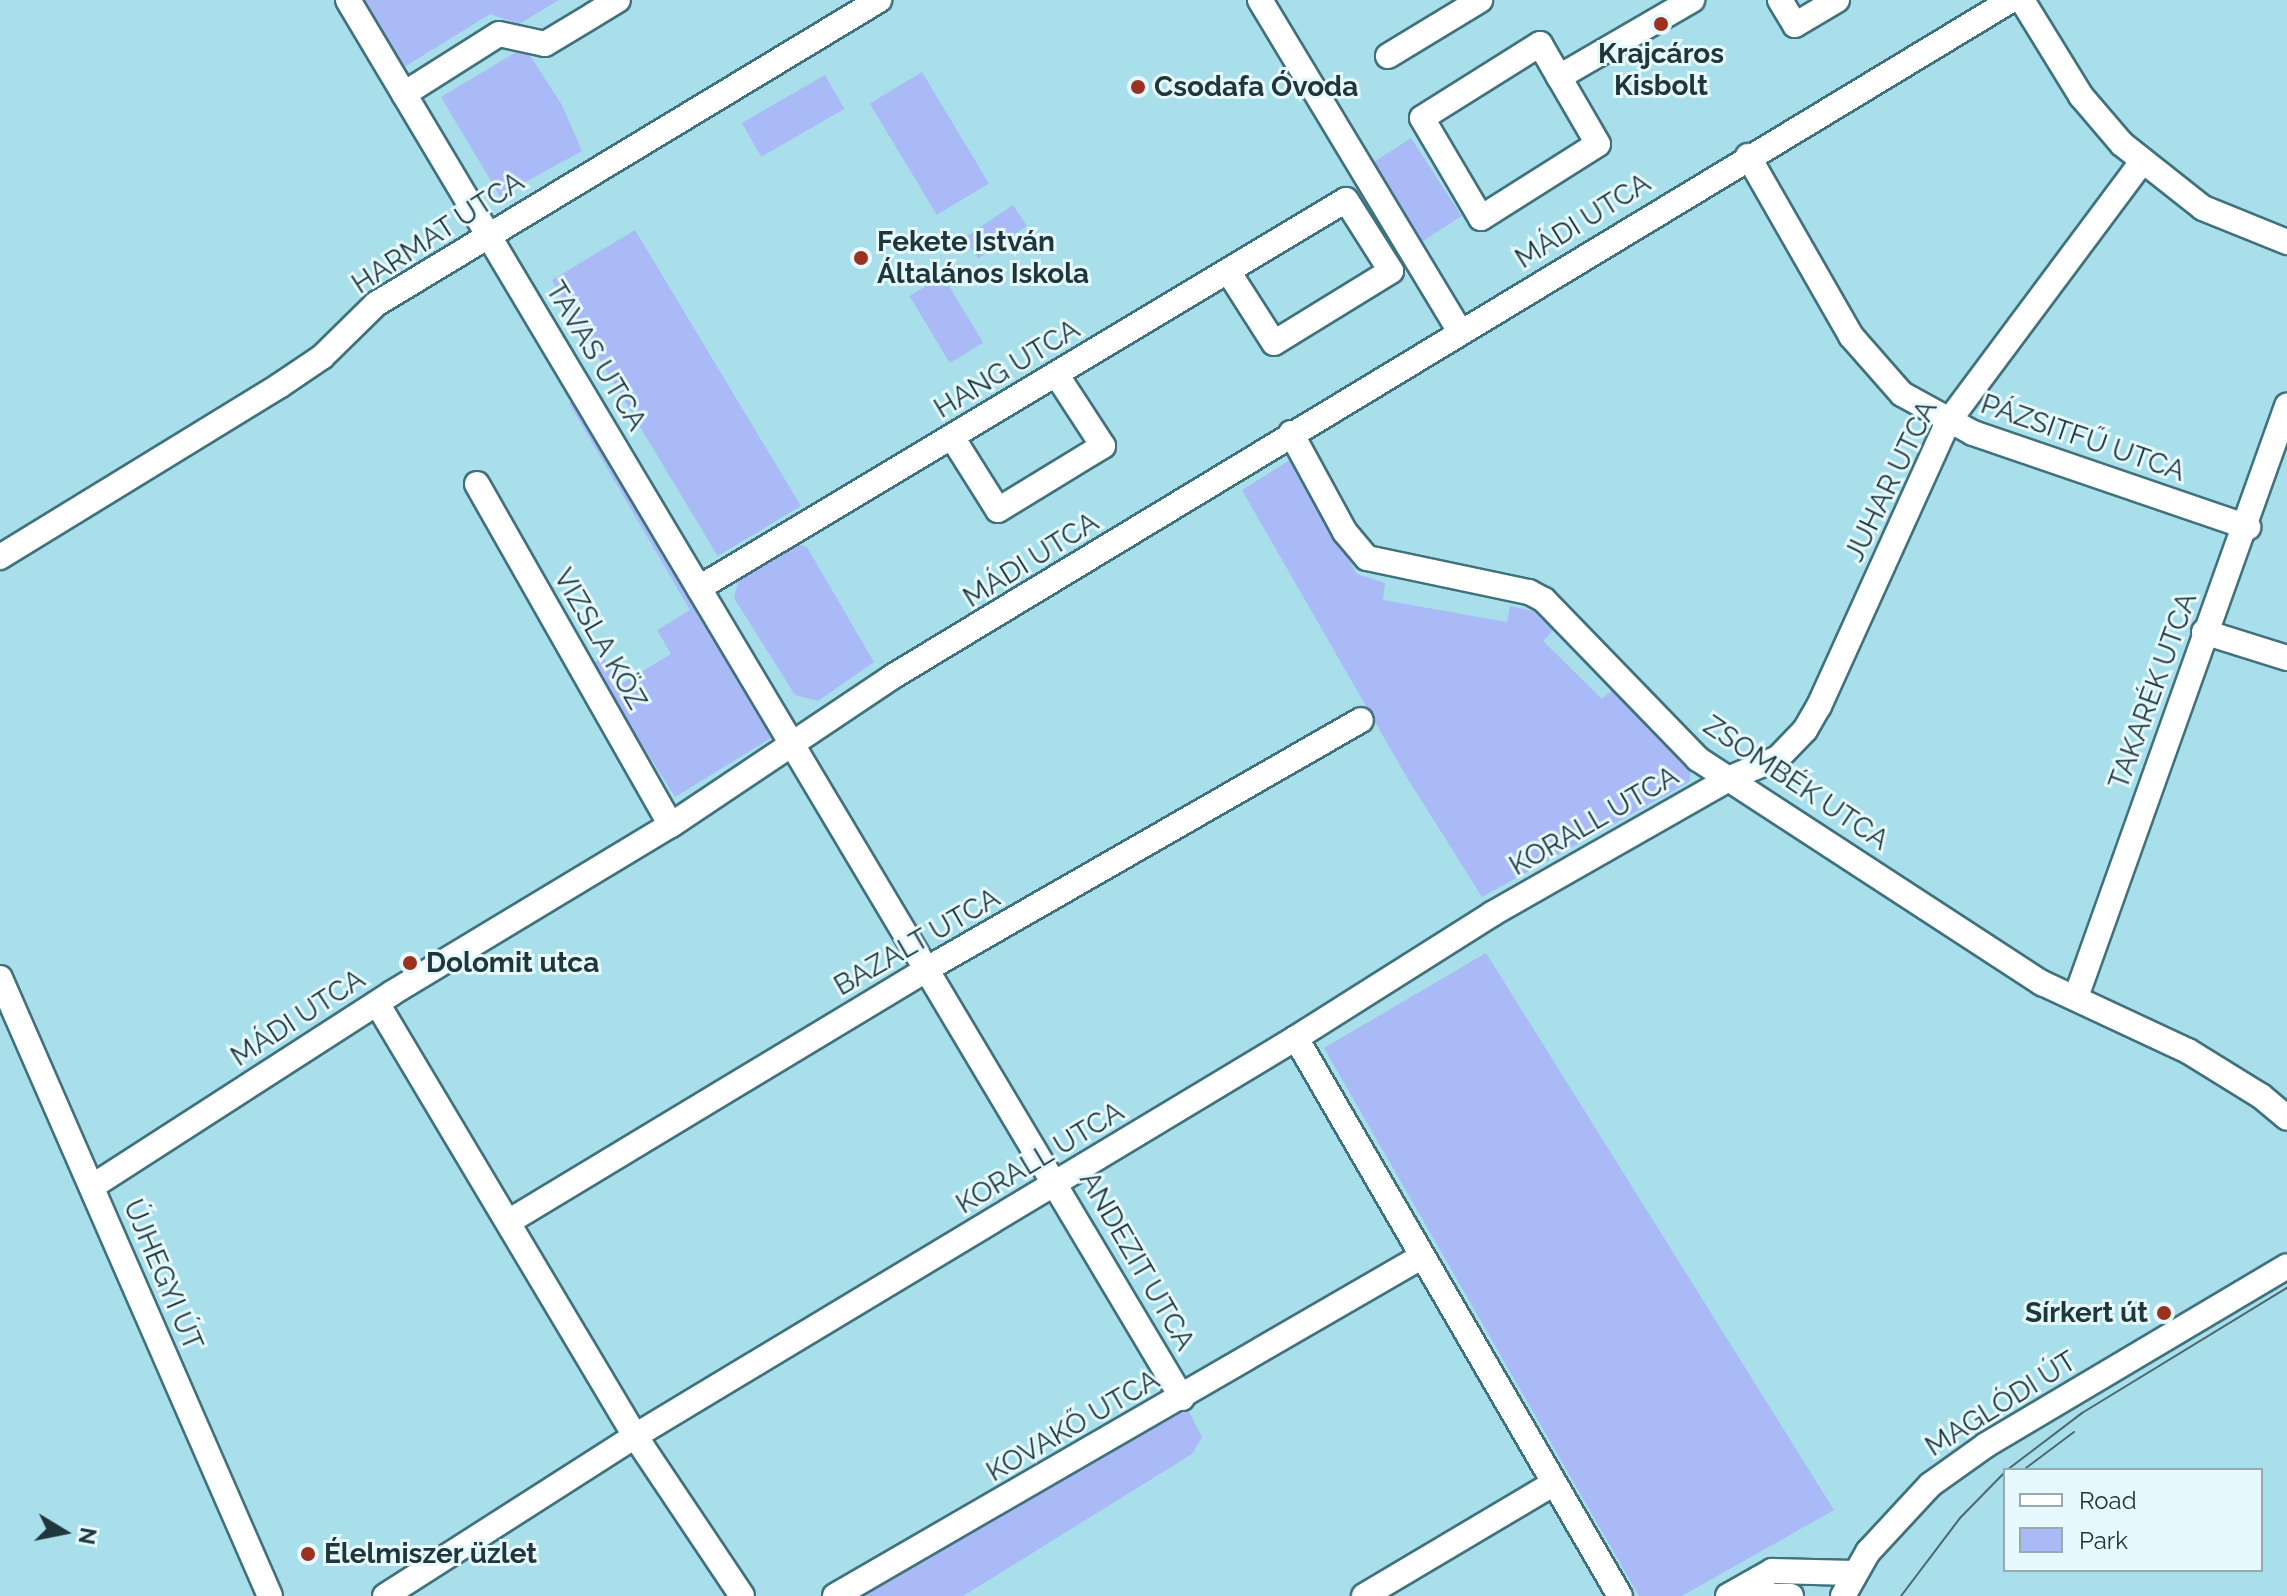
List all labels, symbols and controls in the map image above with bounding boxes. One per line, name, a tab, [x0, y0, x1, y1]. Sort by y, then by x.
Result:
marker: Krajcáros Kisbolt	[1652, 15, 1670, 33]
place label: Krajcáros Kisbolt	[1598, 37, 1724, 103]
place label: Csodafa Óvoda	[1154, 70, 1358, 104]
marker: Csodafa Óvoda	[1129, 78, 1147, 96]
street label: HARMAT UTCA	[345, 165, 531, 301]
street label: MÁDI UTCA	[1509, 166, 1657, 276]
place label: Fekete István Általános Iskola	[877, 225, 1089, 291]
marker: Fekete István Általános Iskola	[852, 249, 870, 267]
street label: TAVAS UTCA	[538, 275, 654, 437]
street label: HANG UTCA	[928, 312, 1086, 426]
street label: PÁZSITFŰ UTCA	[1976, 387, 2190, 489]
street label: JUHAR UTCA	[1838, 395, 1944, 567]
street label: MÁDI UTCA	[957, 505, 1105, 615]
street label: VIZSLA KÖZ	[546, 562, 654, 716]
street label: TAKARÉK UTCA	[2102, 588, 2204, 794]
street label: ZSOMBÉK UTCA	[1697, 709, 1895, 857]
street label: KORALL UTCA	[1503, 759, 1685, 883]
street label: BAZALT UTCA	[828, 881, 1006, 1003]
place label: Dolomit utca	[426, 946, 599, 980]
marker: Dolomit utca	[401, 954, 419, 972]
street label: MÁDI UTCA	[225, 962, 371, 1074]
street label: KORALL UTCA	[950, 1095, 1130, 1221]
street label: ANDEZIT UTCA	[1072, 1165, 1202, 1357]
street label: ÚJHEGYI ÚT	[116, 1194, 210, 1356]
place label: Sírkert út	[2025, 1296, 2148, 1330]
marker: Sírkert út	[2155, 1304, 2173, 1322]
street label: MAGLÓDI ÚT	[1919, 1344, 2083, 1464]
street label: KOVAKŐ UTCA	[981, 1363, 1165, 1489]
legend	[2003, 1468, 2263, 1572]
text: Road	[2079, 1486, 2137, 1515]
north arrow	[24, 1492, 104, 1572]
text: N	[73, 1526, 102, 1547]
text: Park	[2079, 1526, 2128, 1555]
place label: Élelmiszer üzlet	[324, 1537, 538, 1571]
marker: Élelmiszer üzlet	[299, 1545, 317, 1563]

